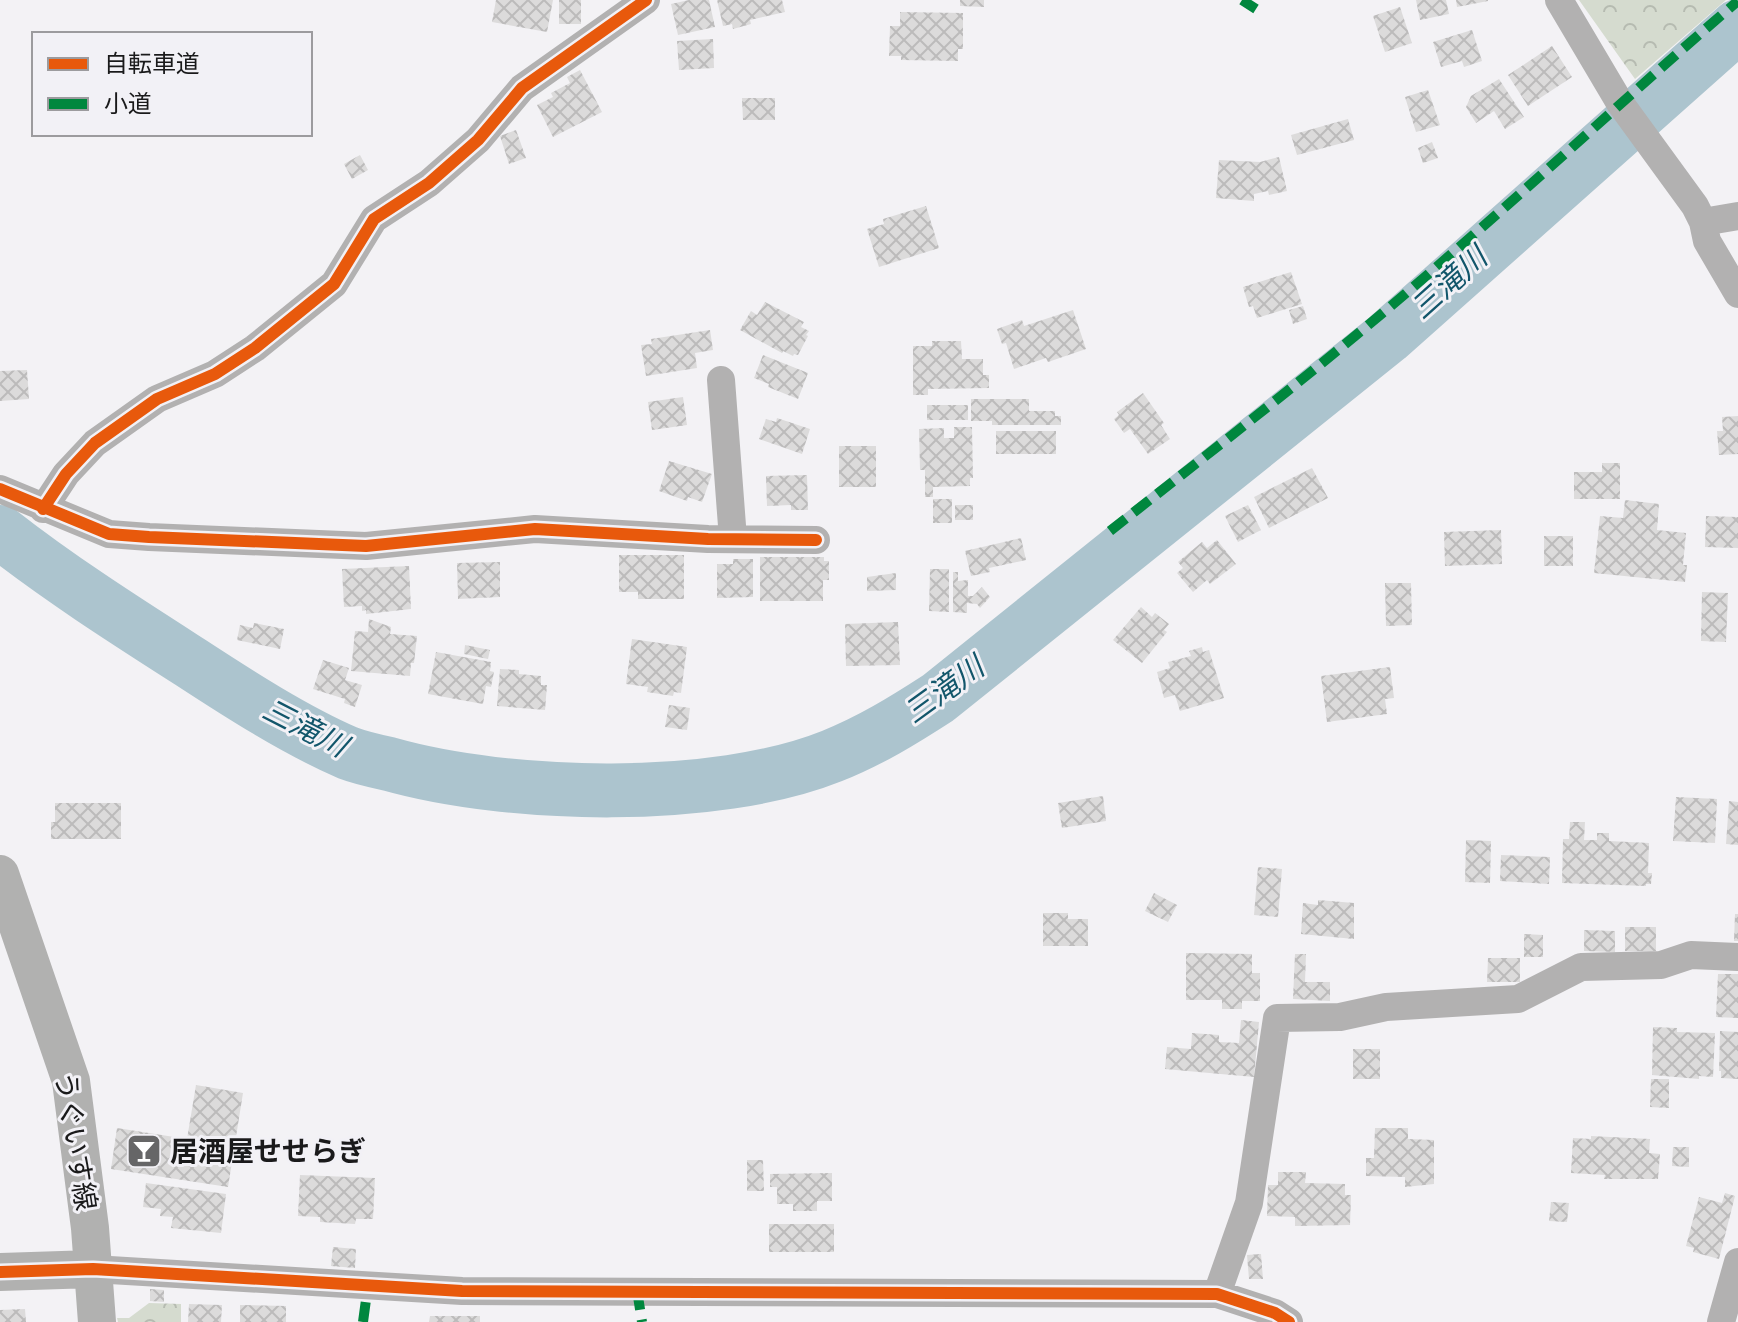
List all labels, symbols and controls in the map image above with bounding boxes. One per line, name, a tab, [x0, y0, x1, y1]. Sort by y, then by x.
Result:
legend	[32, 32, 312, 136]
text: 自転車道	[104, 48, 200, 77]
text: 小道	[104, 88, 152, 117]
water label: 三滝川	[1402, 235, 1495, 325]
water label: 三滝川	[895, 645, 992, 729]
water label: 三滝川	[258, 689, 357, 764]
street label: うぐいす線	[49, 1069, 105, 1213]
bar icon: 居酒屋せせらぎ	[125, 1132, 163, 1170]
place label: 居酒屋せせらぎ	[170, 1133, 366, 1167]

